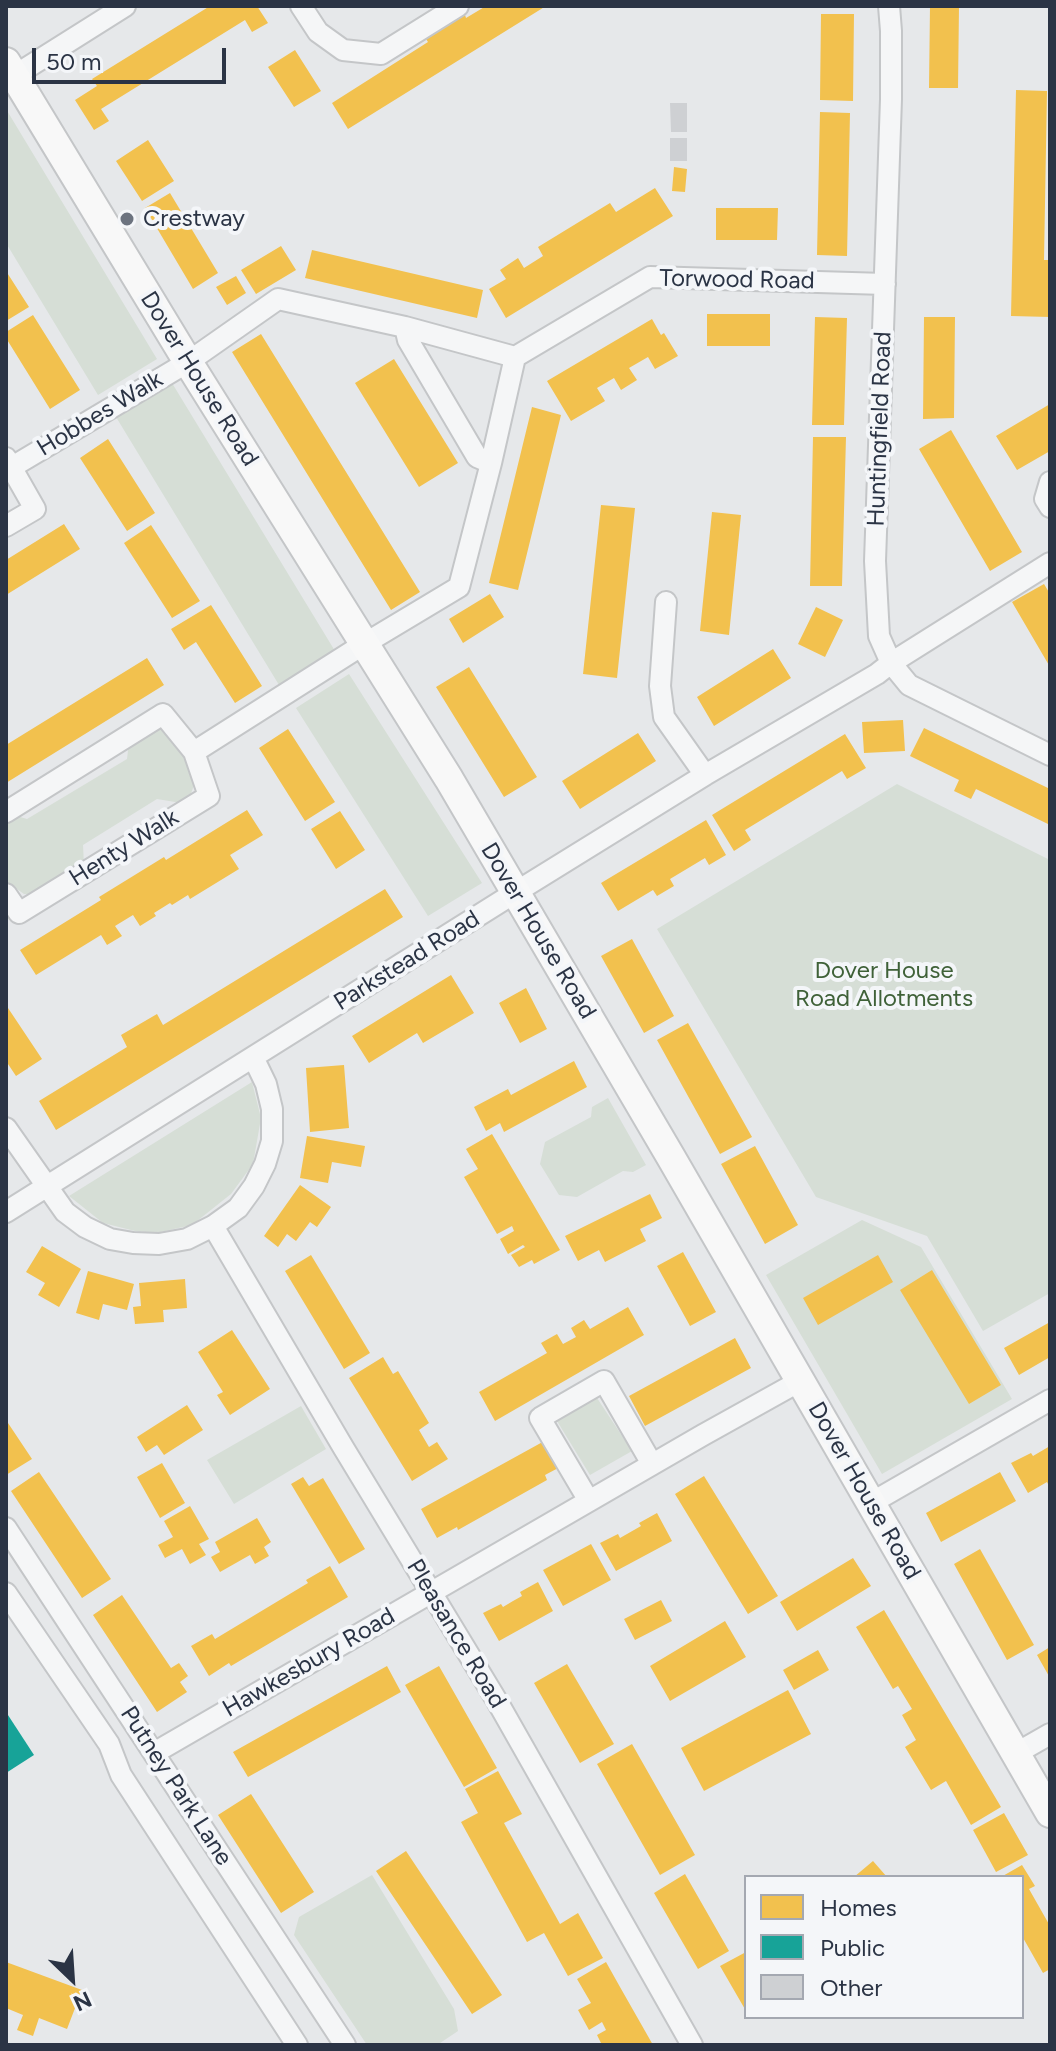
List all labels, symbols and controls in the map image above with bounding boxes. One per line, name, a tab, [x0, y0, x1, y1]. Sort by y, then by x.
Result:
scale bar	[36, 32, 230, 82]
text: 50 m	[46, 47, 102, 76]
place label: Crestway	[143, 205, 245, 233]
marker: Crestway	[118, 210, 136, 228]
street label: Torwood Road	[659, 264, 815, 296]
street label: Dover House Road	[134, 286, 264, 472]
street label: Huntingfield Road	[862, 331, 898, 527]
street label: Hobbes Walk	[32, 365, 168, 463]
street label: Henty Walk	[64, 803, 184, 893]
street label: Dover House Road	[474, 838, 602, 1024]
street label: Parkstead Road	[329, 905, 485, 1017]
park label: Dover House Road Allotments	[795, 957, 973, 1013]
street label: Dover House Road	[801, 1397, 927, 1585]
street label: Pleasance Road	[400, 1554, 512, 1714]
street label: Hawkesbury Road	[218, 1602, 400, 1724]
street label: Putney Park Lane	[114, 1701, 238, 1871]
legend	[744, 1875, 1024, 2019]
text: Homes	[820, 1893, 897, 1922]
text: Public	[820, 1933, 885, 1962]
north arrow	[32, 1939, 112, 2019]
text: Other	[820, 1973, 882, 2002]
text: N	[69, 1985, 96, 2017]

